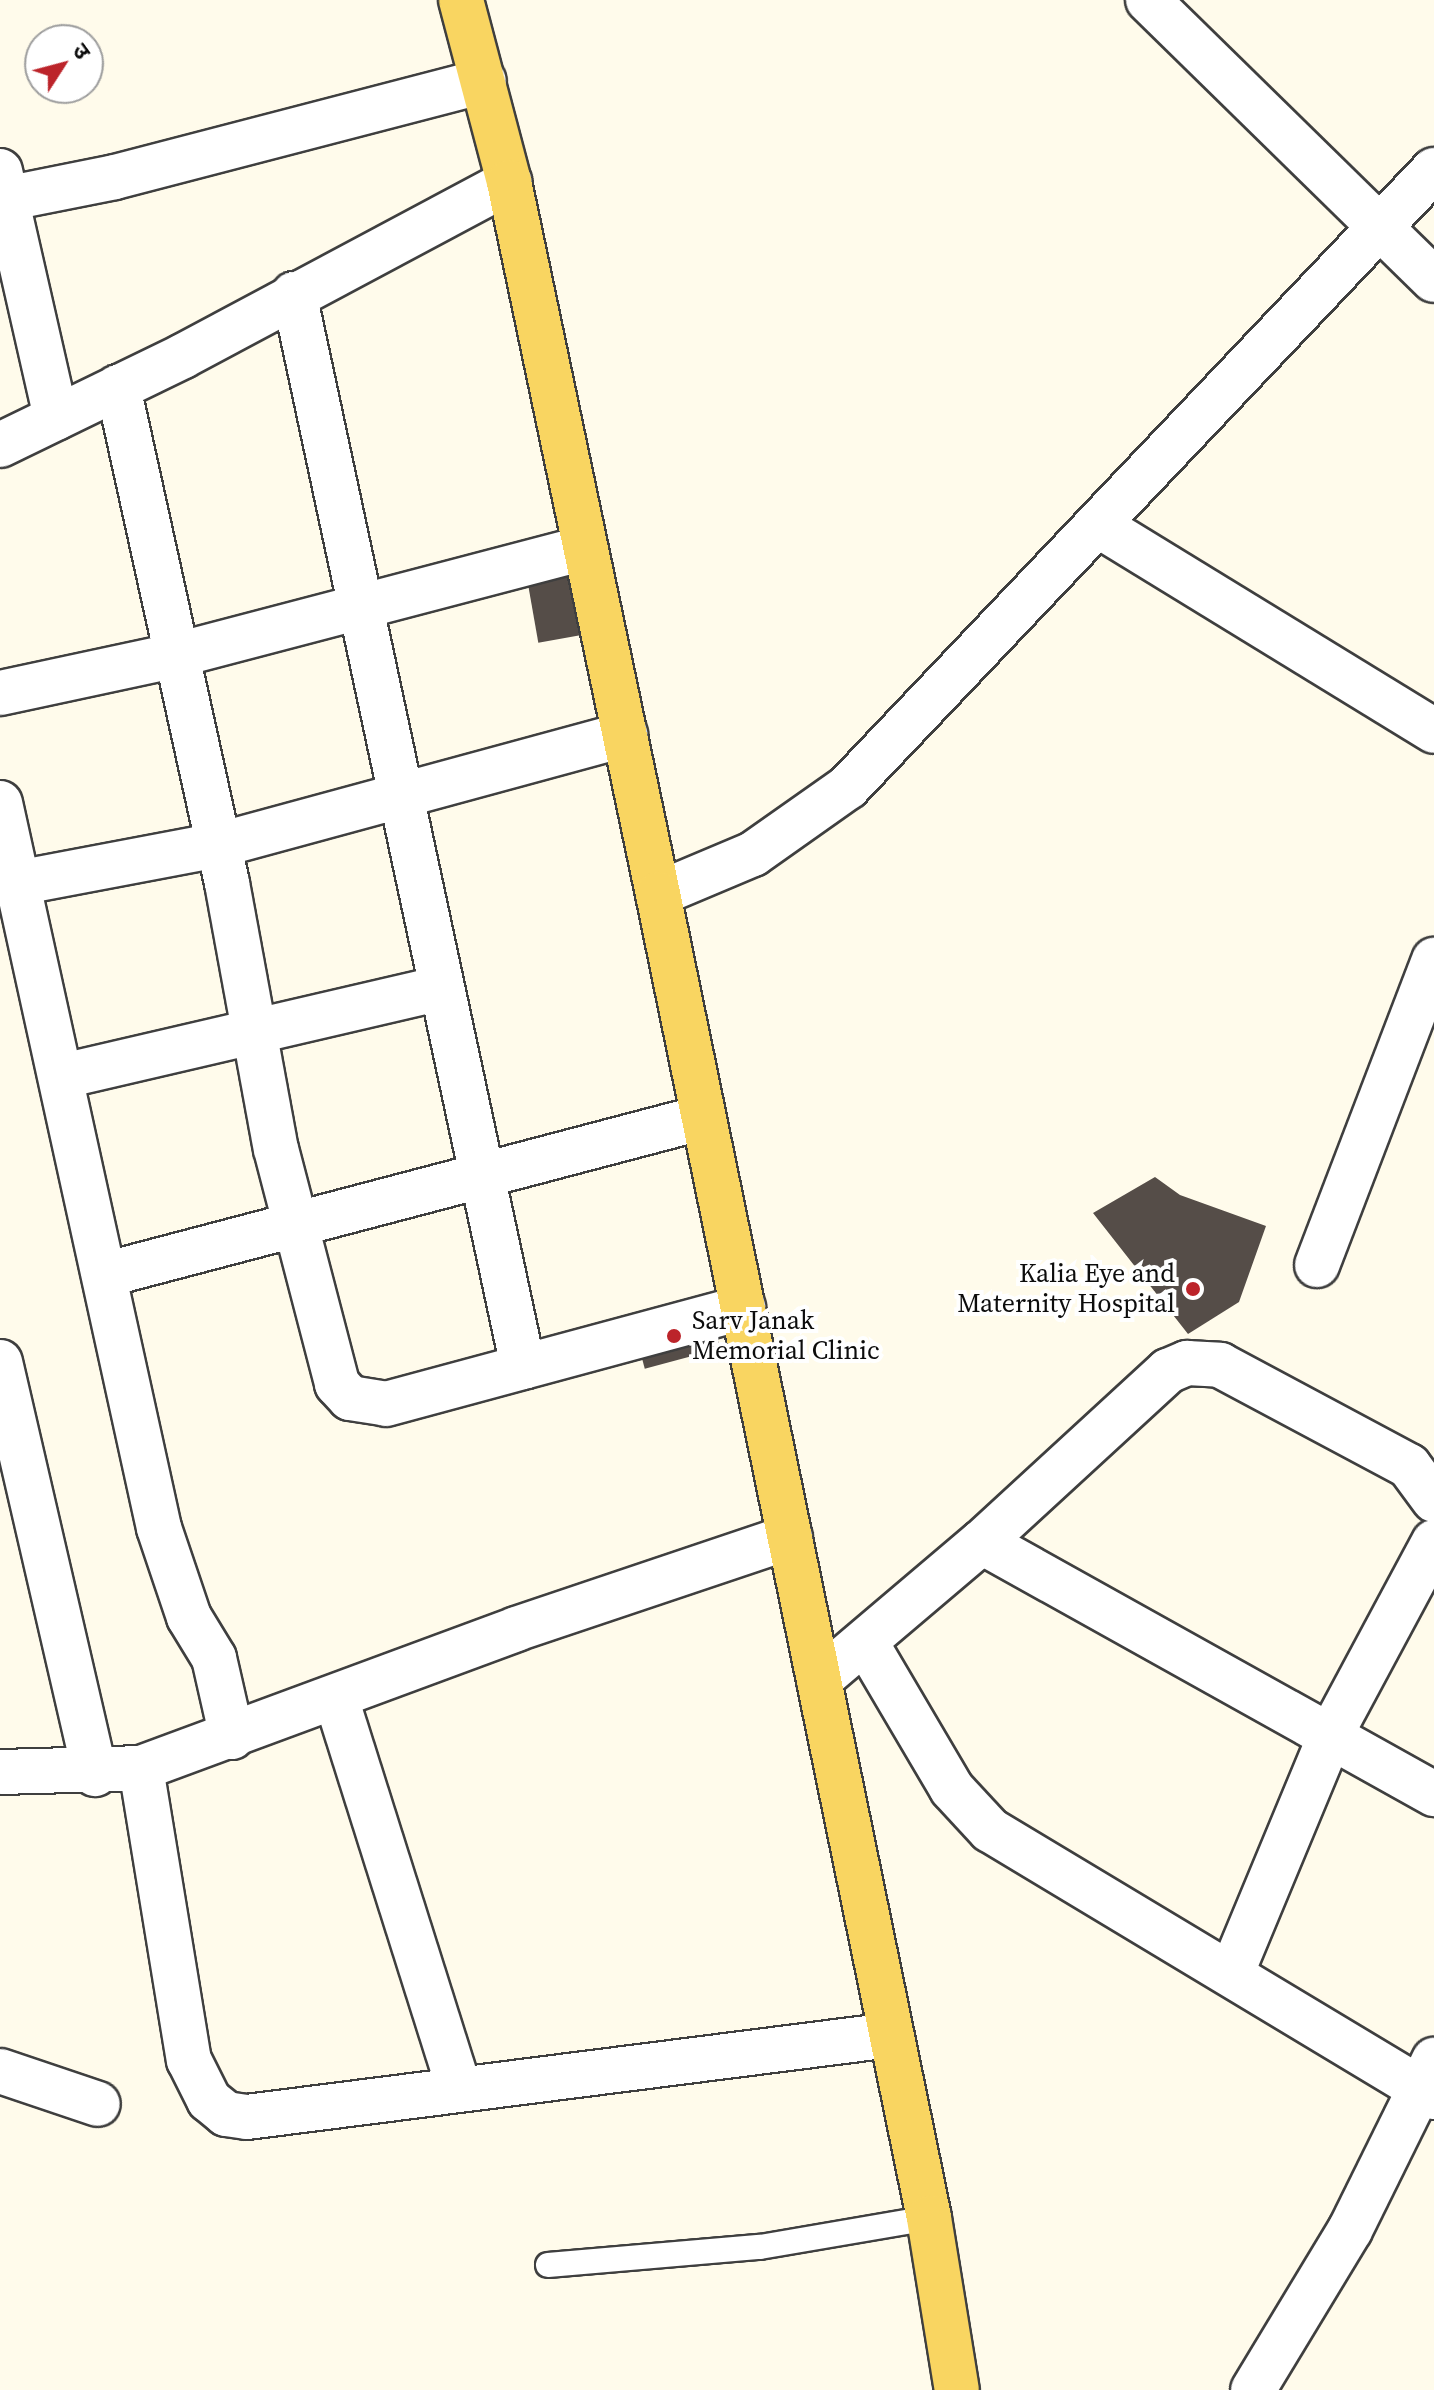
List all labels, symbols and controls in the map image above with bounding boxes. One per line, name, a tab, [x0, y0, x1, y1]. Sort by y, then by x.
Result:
north arrow	[24, 24, 104, 104]
text: उ	[66, 37, 98, 65]
place label: Kalia Eye and Maternity Hospital	[957, 1258, 1175, 1320]
marker: Kalia Eye and Maternity Hospital	[1182, 1278, 1204, 1300]
place label: Sarv Janak Memorial Clinic	[692, 1305, 880, 1366]
marker: Sarv Janak Memorial Clinic	[663, 1325, 685, 1347]

